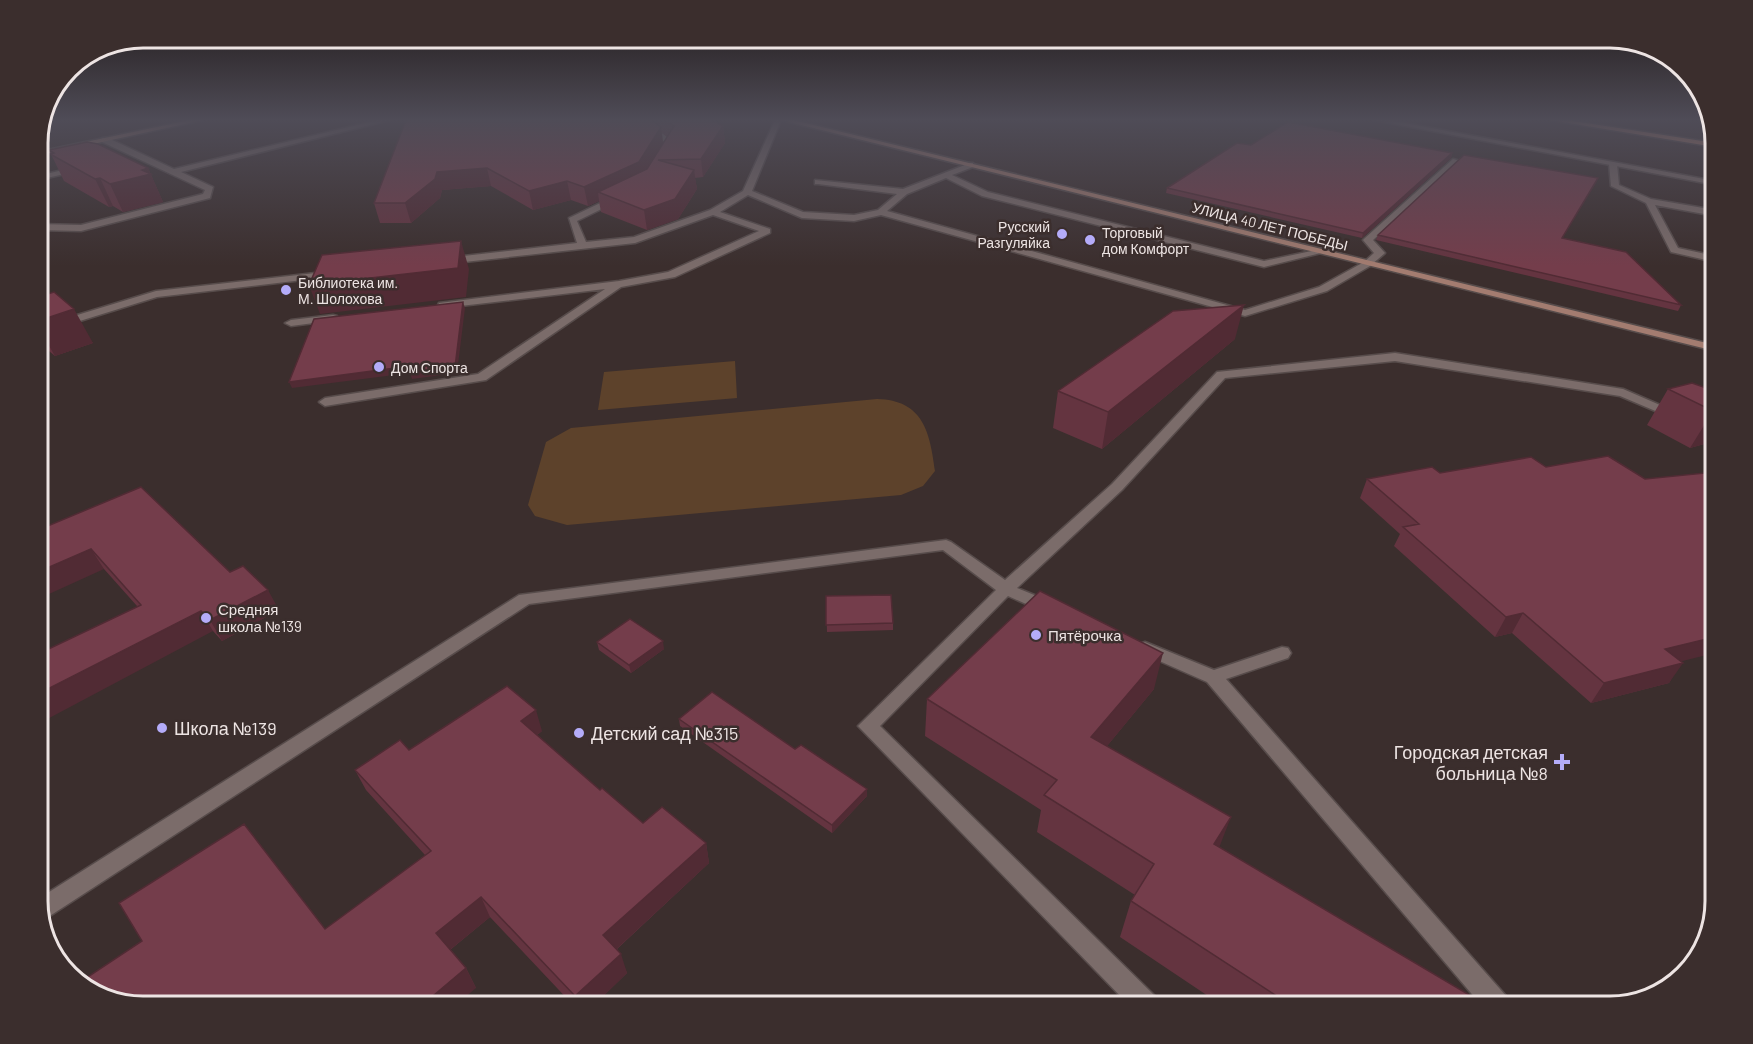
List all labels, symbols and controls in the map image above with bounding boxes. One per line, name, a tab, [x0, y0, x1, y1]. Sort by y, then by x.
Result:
street label: УЛИЦА 40 ЛЕТ ПОБЕДЫ	[1190, 198, 1350, 254]
place label: Русский Разгуляйка	[977, 218, 1050, 251]
place label: Торговый дом Комфорт	[1102, 224, 1190, 257]
marker: Русский Разгуляйка	[1055, 227, 1069, 241]
marker: Торговый дом Комфорт	[1083, 233, 1097, 247]
place label: Библиотека им. М. Шолохова	[298, 274, 398, 307]
marker: Библиотека им. М. Шолохова	[279, 283, 293, 297]
place label: Дом Спорта	[391, 359, 468, 376]
marker: Дом Спорта	[372, 360, 386, 374]
place label: Средняя школа №139	[218, 600, 302, 635]
marker: Средняя школа №139	[199, 611, 213, 625]
place label: Пятёрочка	[1048, 626, 1122, 644]
marker: Пятёрочка	[1029, 628, 1043, 642]
place label: Школа №139	[174, 717, 277, 739]
marker: Школа №139	[155, 721, 169, 735]
place label: Детский сад №315	[591, 722, 738, 744]
marker: Детский сад №315	[572, 726, 586, 740]
place label: Городская детская больница №8	[1394, 741, 1548, 784]
marker: Городская детская больница №8	[1553, 753, 1571, 771]

